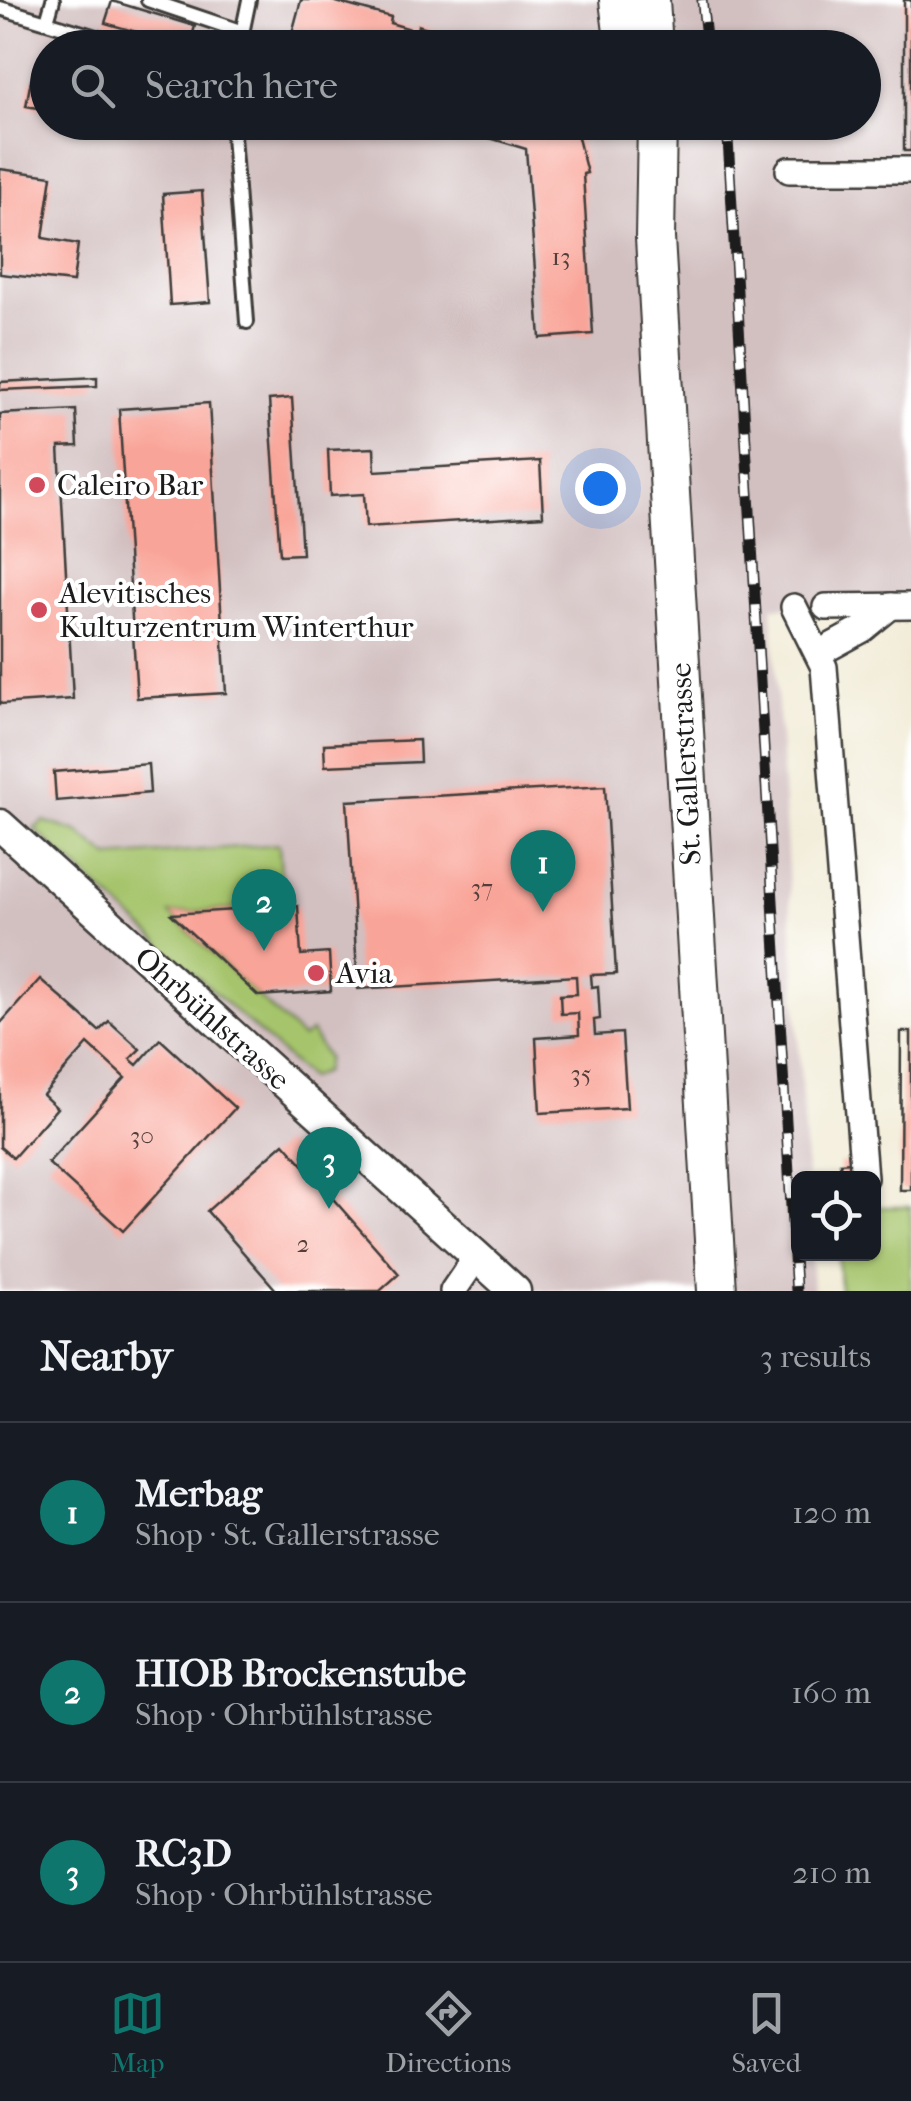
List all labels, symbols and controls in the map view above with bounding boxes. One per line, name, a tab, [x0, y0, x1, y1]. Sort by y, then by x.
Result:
search box	[30, 30, 881, 140]
icon: search	[65, 58, 120, 113]
text: Search here	[145, 63, 338, 108]
house number: 13	[551, 242, 571, 271]
your location	[575, 463, 626, 514]
place label: Caleiro Bar	[57, 468, 203, 503]
marker: Caleiro Bar	[26, 474, 48, 496]
place label: Alevitisches Kulturzentrum Winterthur	[58, 576, 414, 645]
marker: Alevitisches Kulturzentrum Winterthur	[28, 599, 50, 621]
street label: St. Gallerstrasse	[663, 662, 709, 866]
pin: 1	[510, 830, 576, 912]
pin: 2	[232, 868, 296, 951]
house number: 37	[471, 873, 493, 902]
street label: Ohrbühlstrasse	[127, 940, 297, 1098]
place label: Avia	[335, 956, 394, 991]
marker: Avia	[305, 962, 327, 984]
house number: 35	[570, 1059, 592, 1088]
house number: 30	[130, 1121, 154, 1150]
pin: 3	[296, 1126, 362, 1209]
map controls	[791, 1171, 881, 1261]
button: locate	[791, 1171, 881, 1261]
house number: 2	[297, 1229, 309, 1258]
text: Nearby	[40, 1332, 172, 1381]
text: 3 results	[760, 1338, 871, 1375]
text: Merbag	[135, 1471, 262, 1516]
text: 1	[67, 1494, 78, 1531]
text: 120 m	[792, 1494, 871, 1531]
text: Shop · St. Gallerstrasse	[135, 1516, 440, 1553]
text: HIOB Brockenstube	[135, 1651, 466, 1696]
text: 2	[64, 1674, 81, 1711]
text: 160 m	[791, 1674, 871, 1711]
text: Shop · Ohrbühlstrasse	[135, 1696, 433, 1733]
text: RC3D	[135, 1831, 232, 1876]
text: 3	[66, 1854, 79, 1891]
text: 210 m	[792, 1854, 871, 1891]
text: Shop · Ohrbühlstrasse	[135, 1876, 433, 1913]
tab: Map	[110, 1986, 165, 2079]
tab: Directions	[385, 1986, 511, 2079]
tab: Saved	[731, 1986, 801, 2079]

